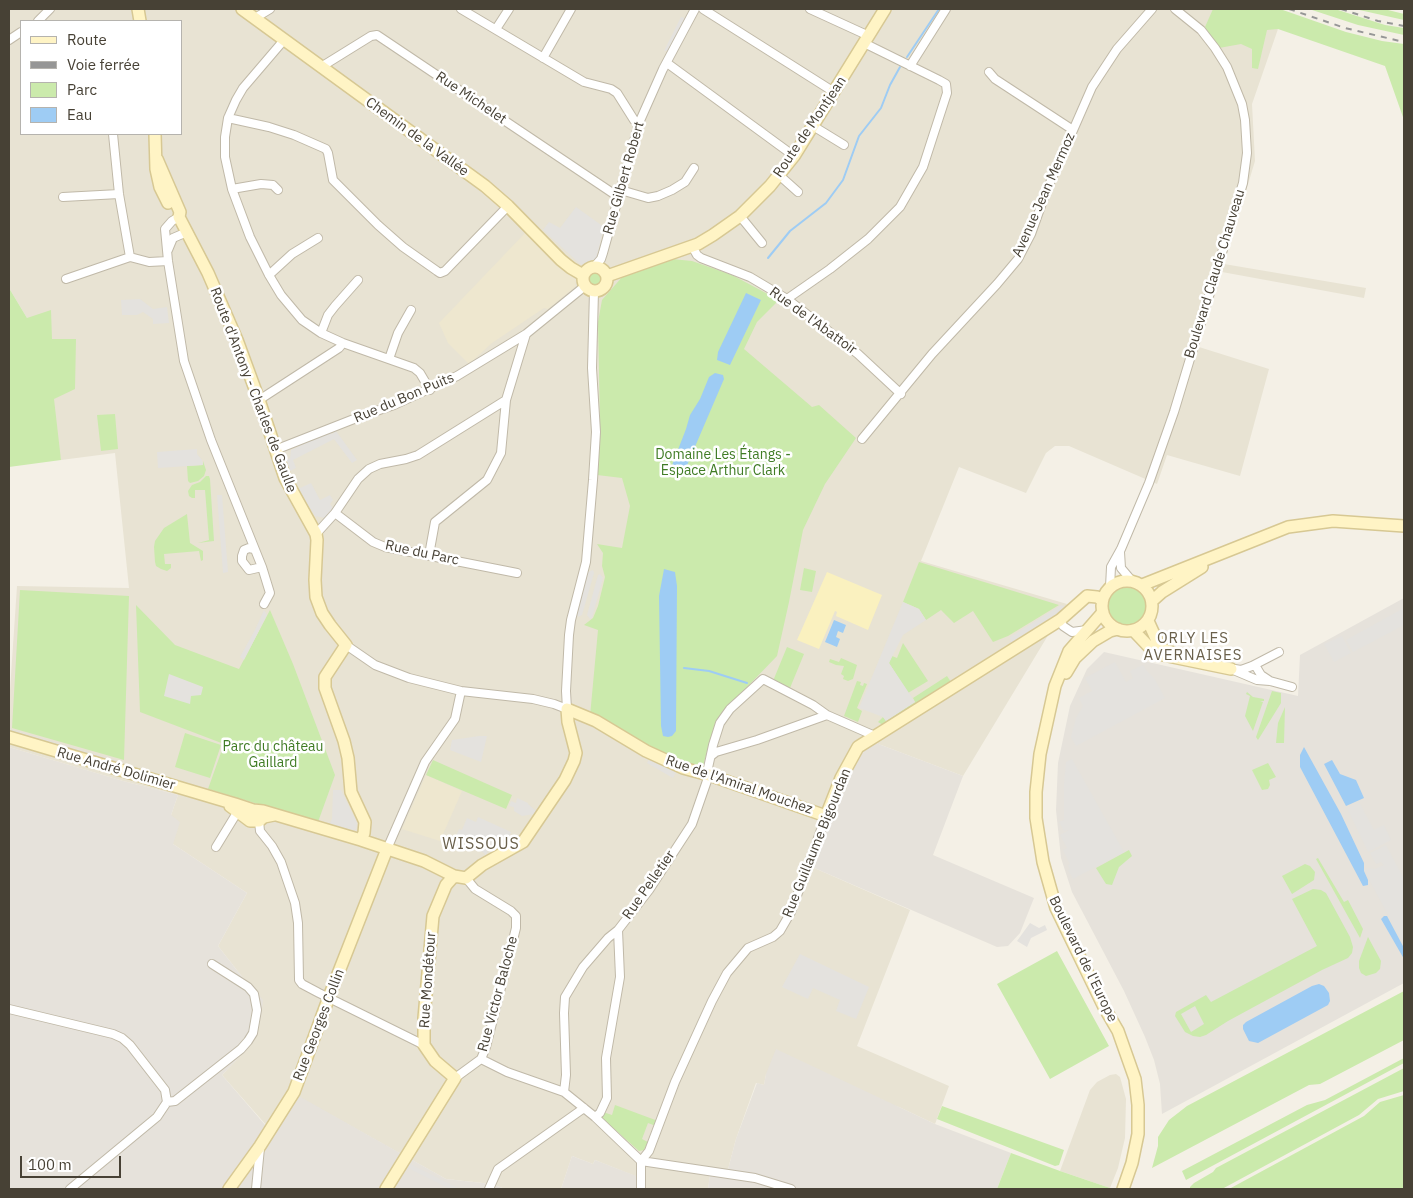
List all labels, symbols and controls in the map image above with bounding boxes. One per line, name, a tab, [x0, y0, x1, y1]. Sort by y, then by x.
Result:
legend	[20, 20, 182, 135]
text: Route	[67, 30, 107, 49]
text: Voie ferrée	[67, 55, 140, 74]
street label: Rue Michelet	[432, 68, 510, 128]
street label: Route de Montjean	[770, 73, 850, 181]
text: Parc	[67, 80, 97, 99]
street label: Chemin de la Vallée	[362, 94, 472, 180]
text: Eau	[67, 105, 92, 124]
street label: Rue Gilbert Robert	[600, 120, 648, 236]
street label: Avenue Jean Mermoz	[1009, 130, 1079, 260]
street label: Boulevard Claude Chauveau	[1181, 187, 1249, 361]
street label: Rue de l'Abattoir	[766, 284, 860, 358]
street label: Route d'Antony - Charles de Gaulle	[206, 285, 300, 495]
street label: Rue du Bon Puits	[351, 369, 457, 427]
park label: Domaine Les Étangs - Espace Arthur Clark	[655, 447, 791, 480]
street label: Rue du Parc	[383, 537, 461, 569]
district label: ORLY LES AVERNAISES	[1142, 630, 1244, 665]
park label: Parc du château Gaillard	[222, 739, 324, 772]
street label: Rue André Dolimier	[55, 744, 177, 794]
street label: Rue de l'Amiral Mouchez	[663, 752, 815, 818]
street label: Rue Guillaume Bigourdan	[779, 766, 855, 920]
district label: WISSOUS	[441, 834, 521, 854]
street label: Rue Pelletier	[619, 847, 679, 923]
street label: Boulevard de l'Europe	[1045, 893, 1121, 1025]
street label: Rue Mondétour	[416, 931, 440, 1029]
street label: Rue Victor Baloche	[474, 934, 522, 1054]
street label: Rue Georges Collin	[290, 967, 348, 1083]
scale bar	[22, 1146, 124, 1178]
text: 100 m	[28, 1155, 72, 1174]

